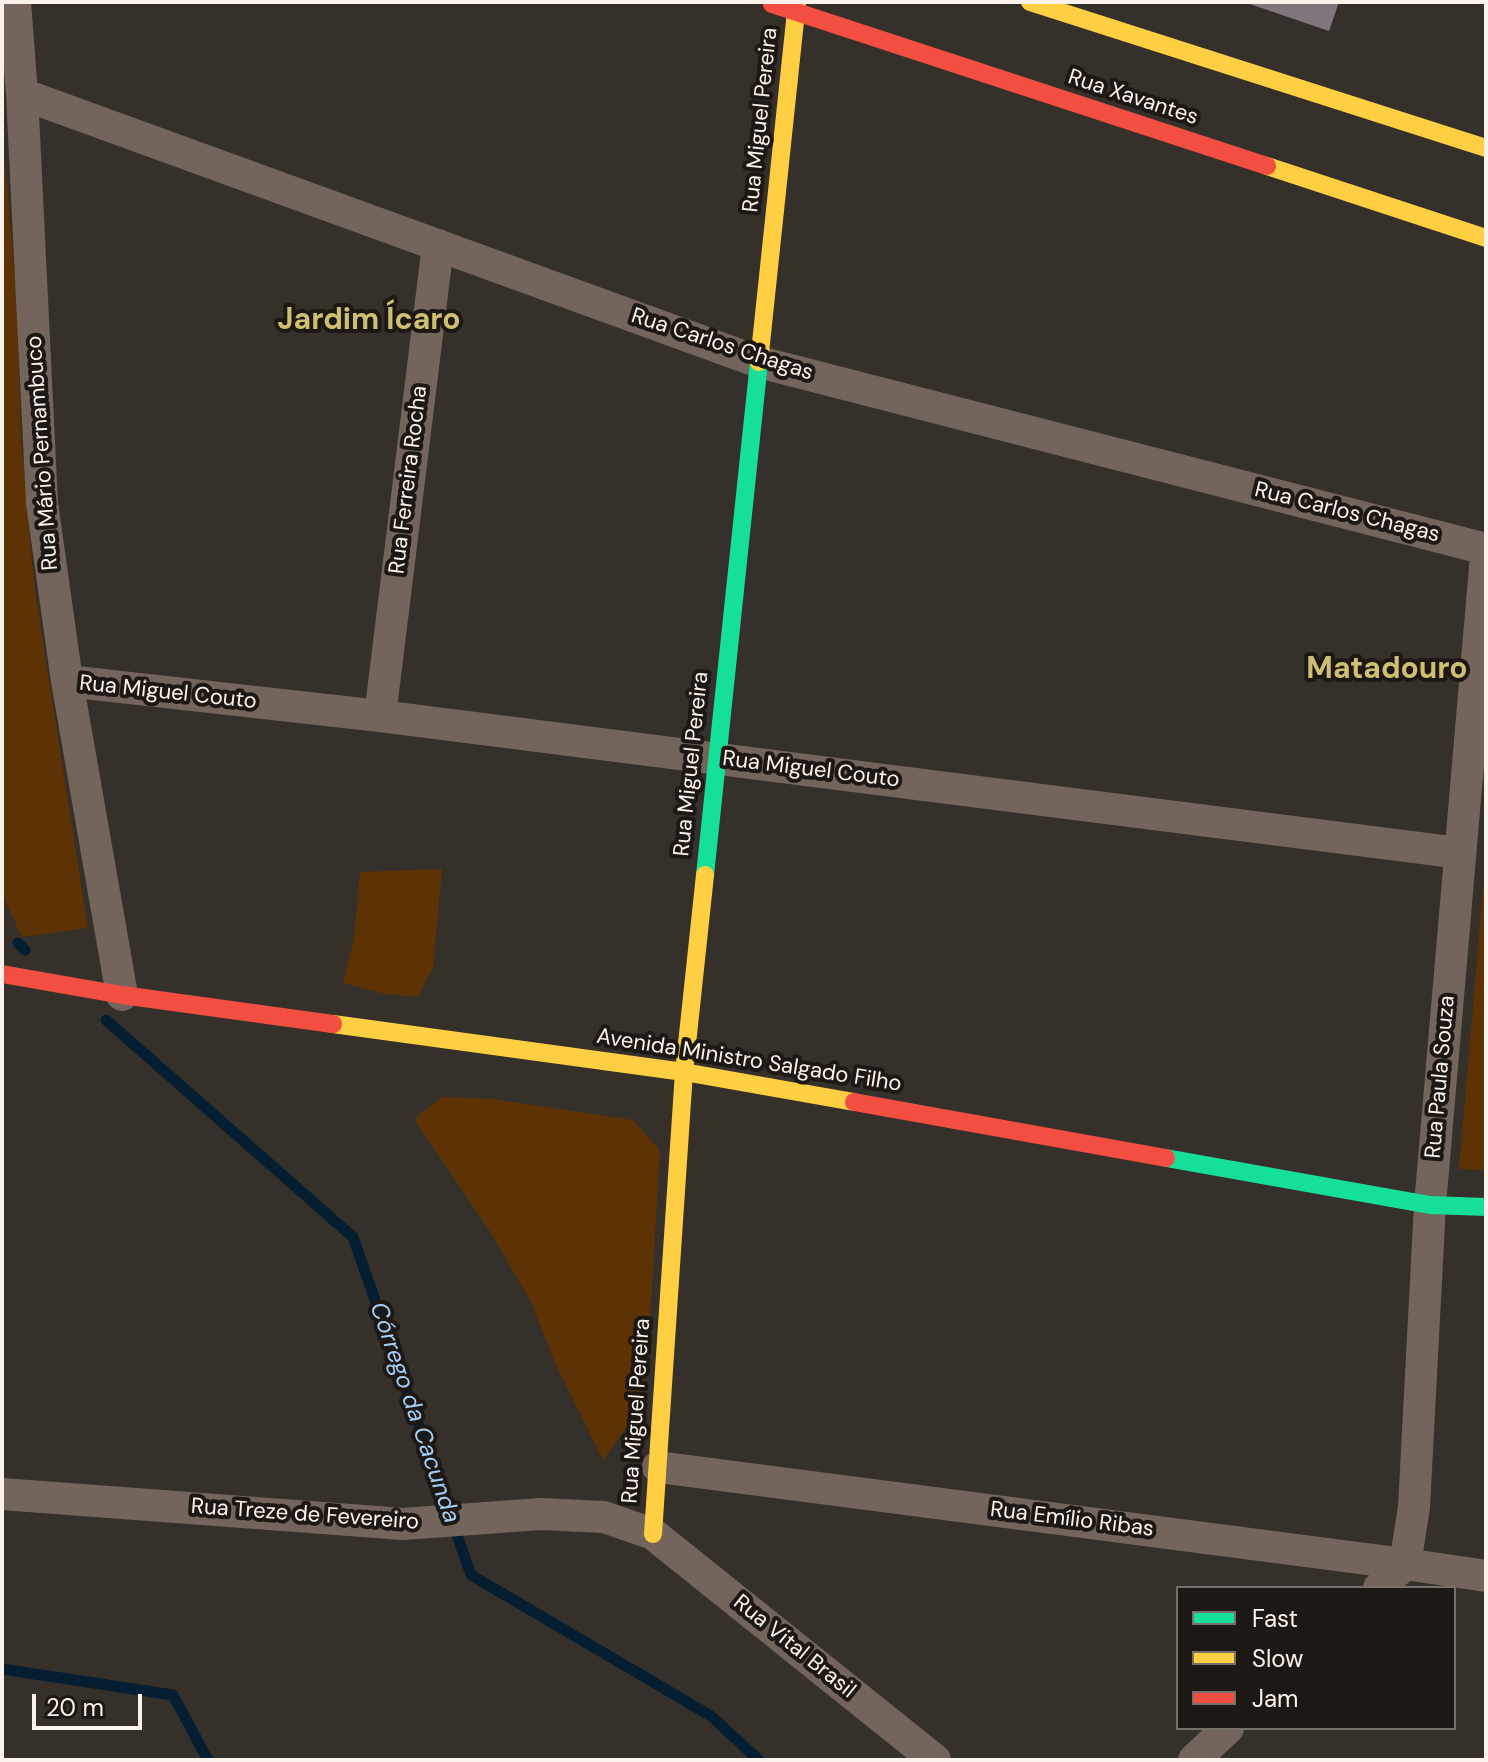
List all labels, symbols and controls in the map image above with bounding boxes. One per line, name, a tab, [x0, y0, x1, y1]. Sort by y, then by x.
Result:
street label: Rua Miguel Pereira	[738, 26, 784, 214]
street label: Rua Xavantes	[1065, 65, 1201, 131]
district label: Jardim Ícaro	[277, 303, 461, 339]
street label: Rua Carlos Chagas	[628, 303, 816, 387]
street label: Rua Mário Pernambuco	[22, 335, 64, 571]
street label: Rua Ferreira Rocha	[384, 384, 434, 576]
street label: Rua Carlos Chagas	[1252, 477, 1442, 549]
district label: Matadouro	[1306, 652, 1468, 688]
street label: Rua Miguel Pereira	[669, 670, 715, 858]
street label: Rua Miguel Couto	[78, 671, 258, 715]
street label: Rua Miguel Couto	[721, 746, 901, 794]
street label: Rua Paula Souza	[1421, 994, 1461, 1160]
street label: Avenida Ministro Salgado Filho	[595, 1024, 903, 1098]
water label: Córrego da Cacunda	[363, 1299, 465, 1527]
street label: Rua Miguel Pereira	[617, 1317, 657, 1505]
street label: Rua Treze de Fevereiro	[190, 1494, 420, 1536]
street label: Rua Emílio Ribas	[989, 1497, 1155, 1543]
legend	[1176, 1586, 1456, 1730]
street label: Rua Vital Brasil	[728, 1590, 860, 1704]
text: Fast	[1252, 1603, 1298, 1634]
text: Slow	[1252, 1643, 1303, 1674]
scale bar	[36, 1678, 146, 1728]
text: Jam	[1252, 1683, 1298, 1714]
text: 20 m	[46, 1692, 104, 1723]

